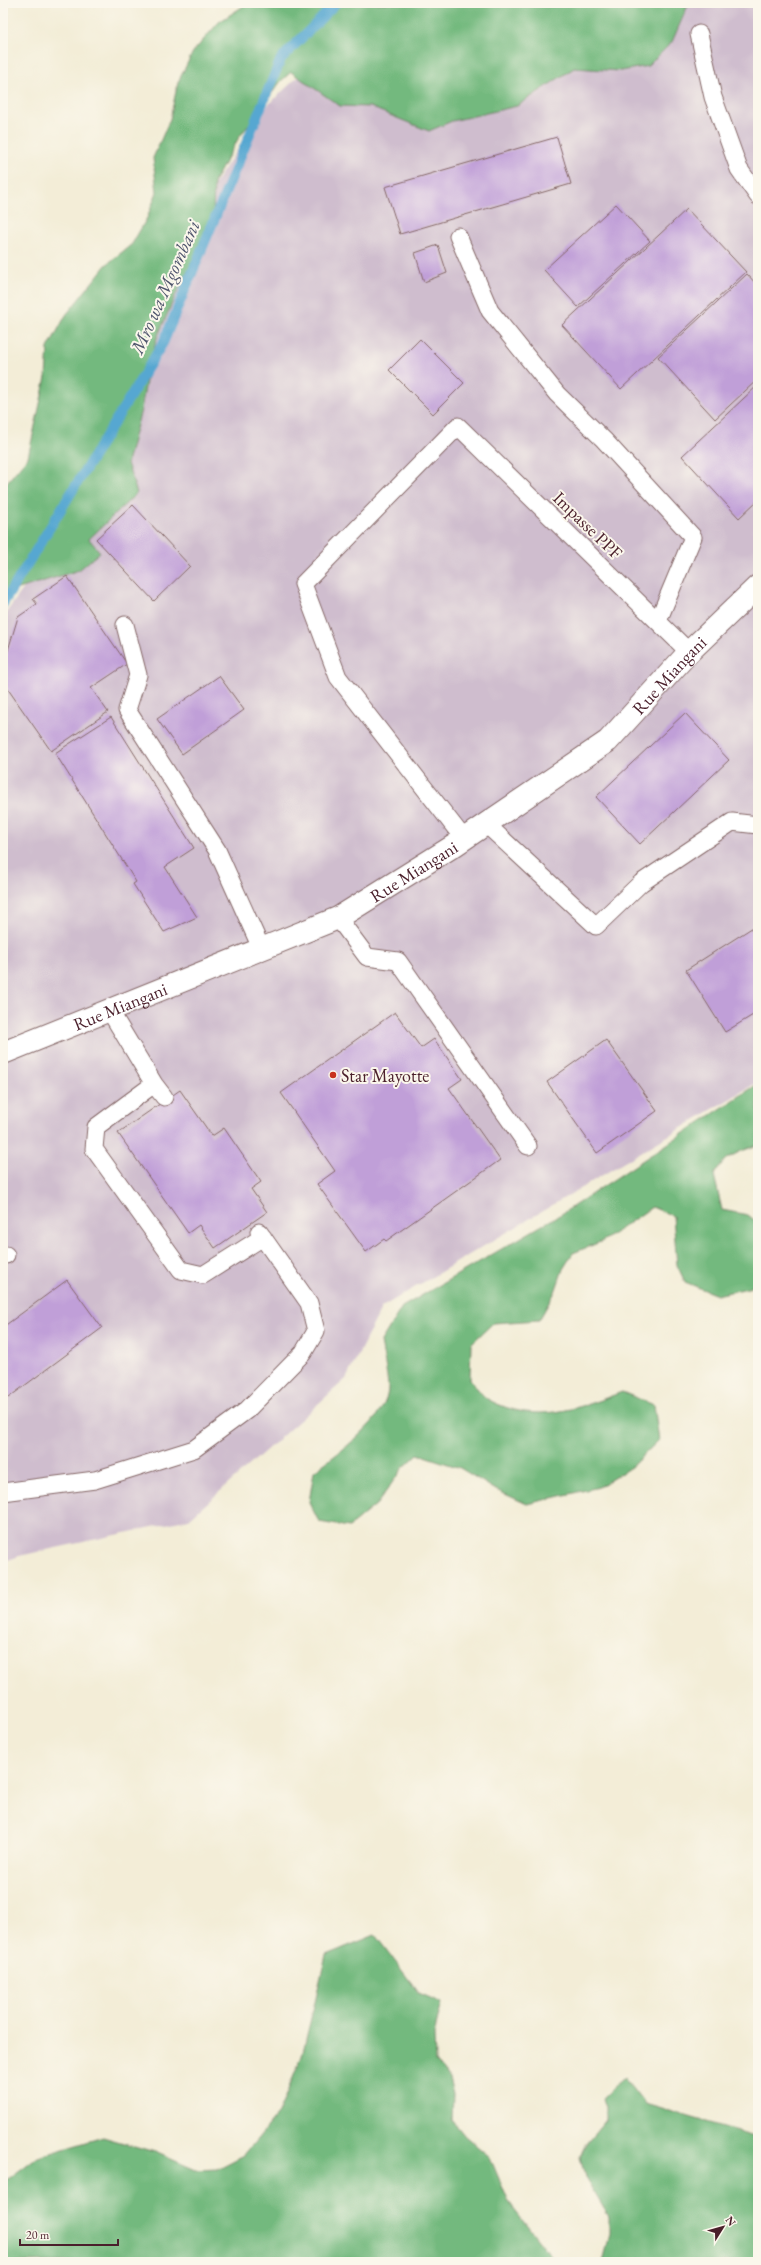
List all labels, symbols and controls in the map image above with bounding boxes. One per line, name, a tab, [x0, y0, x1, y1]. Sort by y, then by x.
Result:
water label: Mro wa Mgombani	[124, 215, 206, 359]
street label: Impasse PPF	[548, 486, 628, 564]
street label: Rue Miangani	[627, 630, 711, 719]
street label: Rue Miangani	[365, 835, 462, 907]
street label: Rue Miangani	[70, 976, 171, 1035]
place label: Star Mayotte	[341, 1064, 429, 1087]
marker: Star Mayotte	[328, 1070, 338, 1080]
north arrow	[703, 2207, 743, 2247]
text: N	[723, 2213, 739, 2229]
scale bar	[20, 2221, 118, 2247]
text: 20 m	[26, 2227, 50, 2243]

